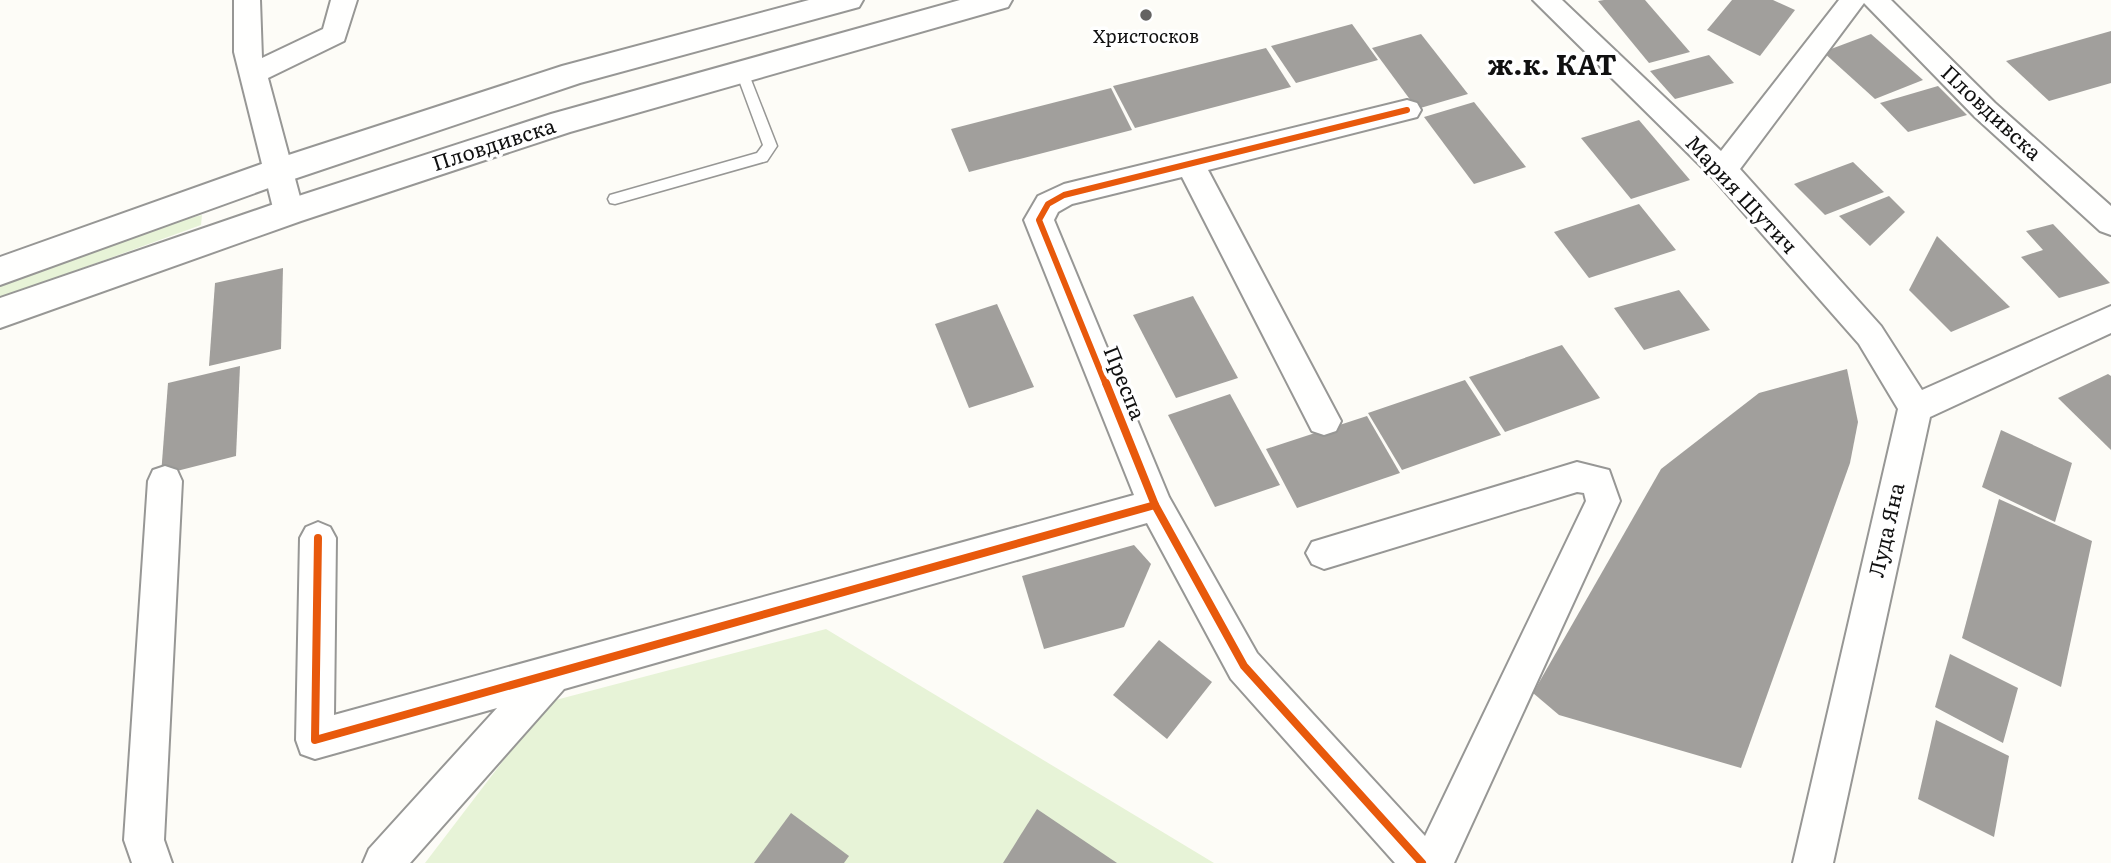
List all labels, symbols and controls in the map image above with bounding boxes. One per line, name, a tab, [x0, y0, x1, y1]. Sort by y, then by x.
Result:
marker: Христосков	[1138, 7, 1154, 23]
place label: Христосков	[1093, 22, 1199, 49]
district label: ж.к. КАТ	[1487, 42, 1617, 84]
street label: Пловдивска	[1935, 56, 2051, 167]
street label: Пловдивска	[428, 108, 559, 177]
street label: Мария Шутич	[1680, 127, 1806, 260]
street label: Преспа	[1097, 340, 1155, 424]
street label: Луда Яна	[1859, 478, 1911, 580]

